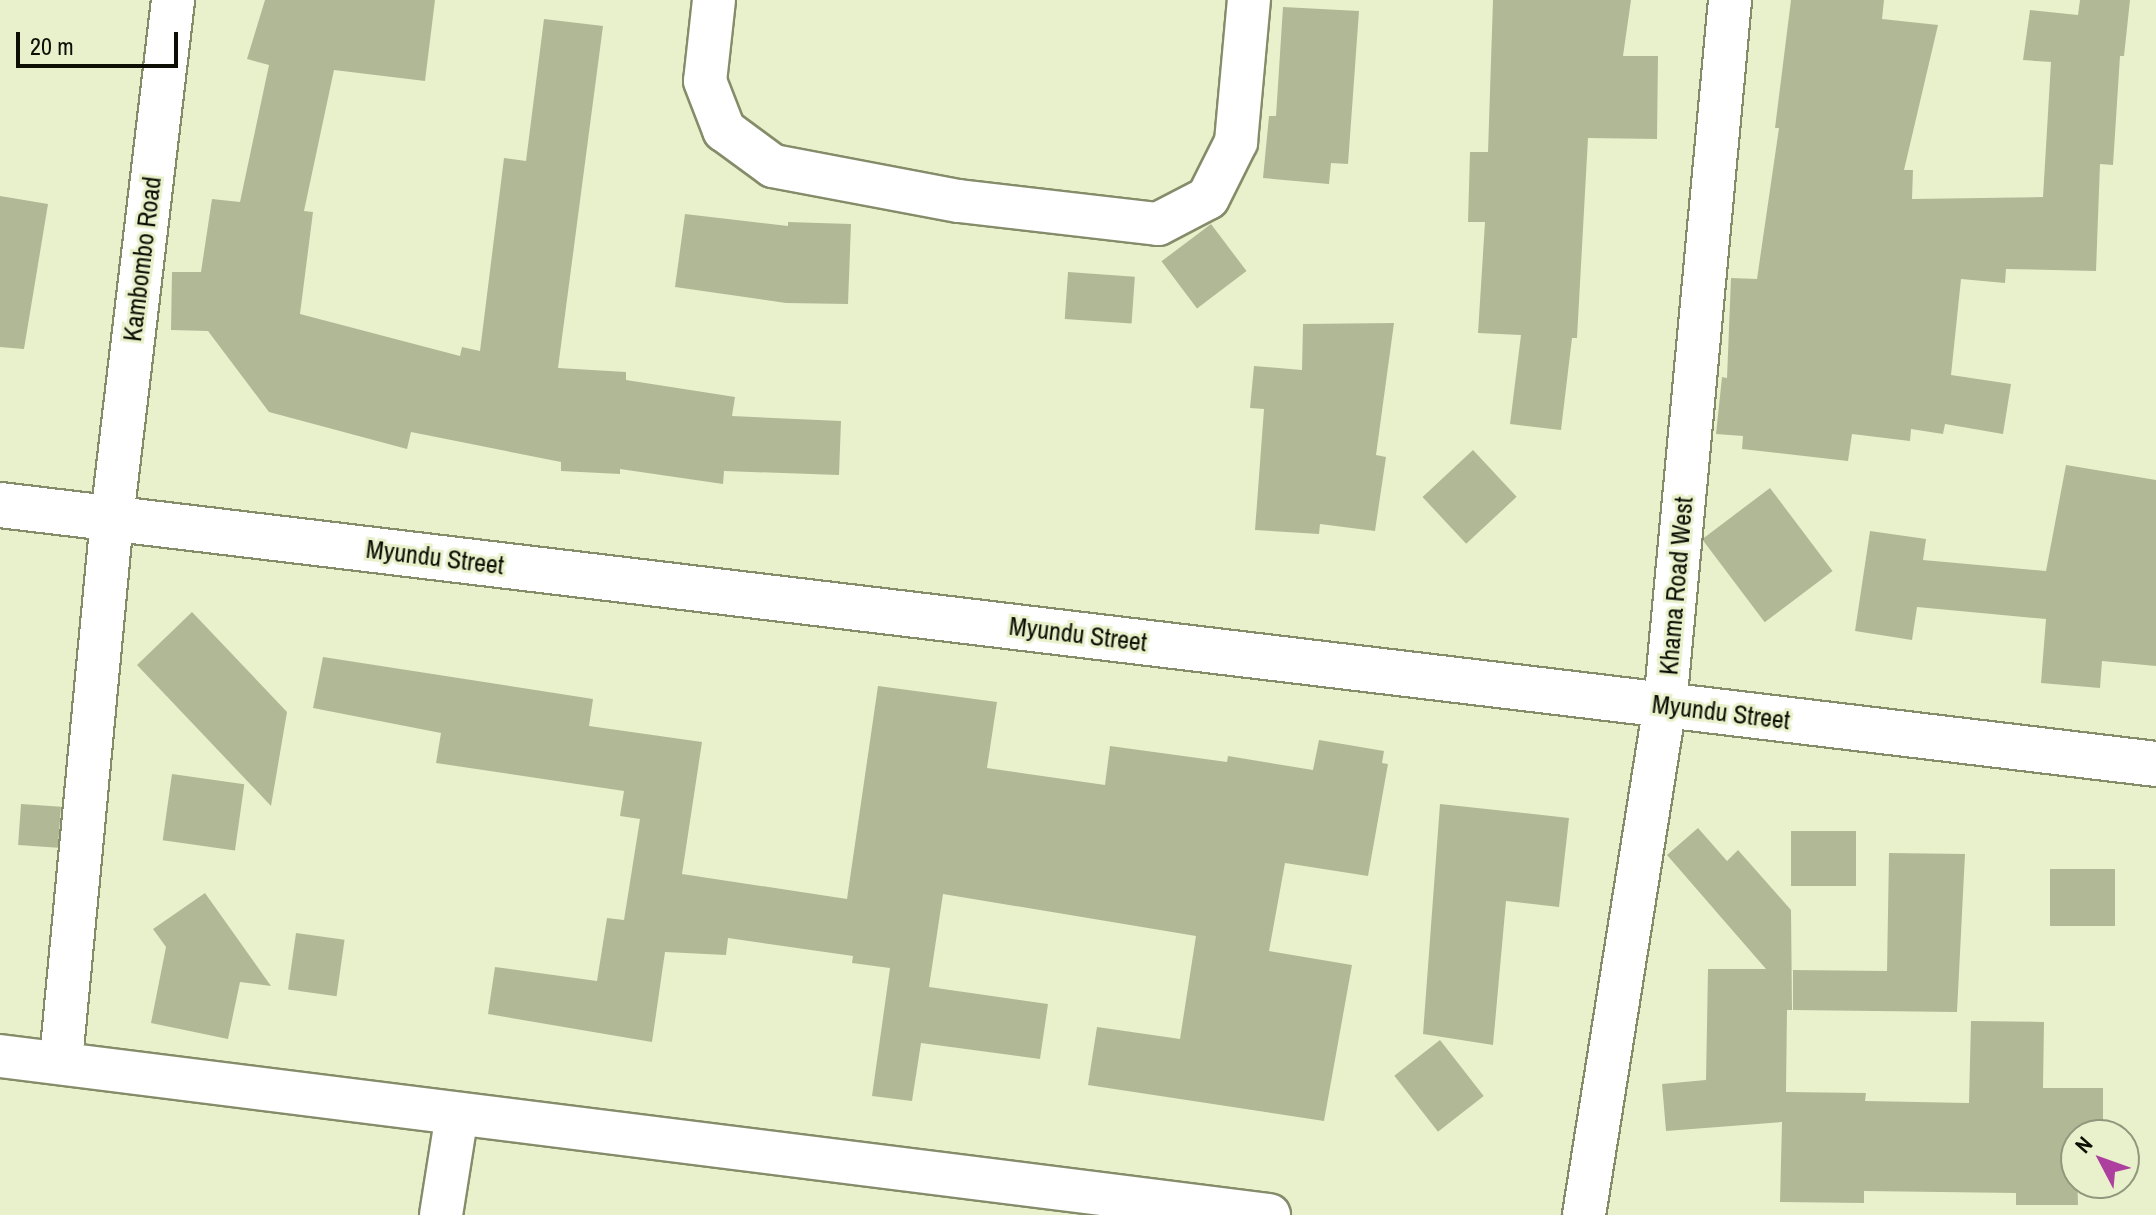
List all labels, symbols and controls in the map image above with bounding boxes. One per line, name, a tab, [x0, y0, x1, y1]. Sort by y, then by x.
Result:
scale bar	[20, 16, 182, 66]
text: 20 m	[30, 30, 74, 62]
street label: Kambombo Road	[116, 175, 168, 343]
street label: Khama Road West	[1653, 496, 1699, 676]
street label: Myundu Street	[364, 533, 506, 581]
street label: Myundu Street	[1007, 610, 1149, 658]
street label: Myundu Street	[1650, 688, 1792, 736]
north arrow	[2060, 1119, 2140, 1199]
text: N	[2068, 1130, 2099, 1159]

